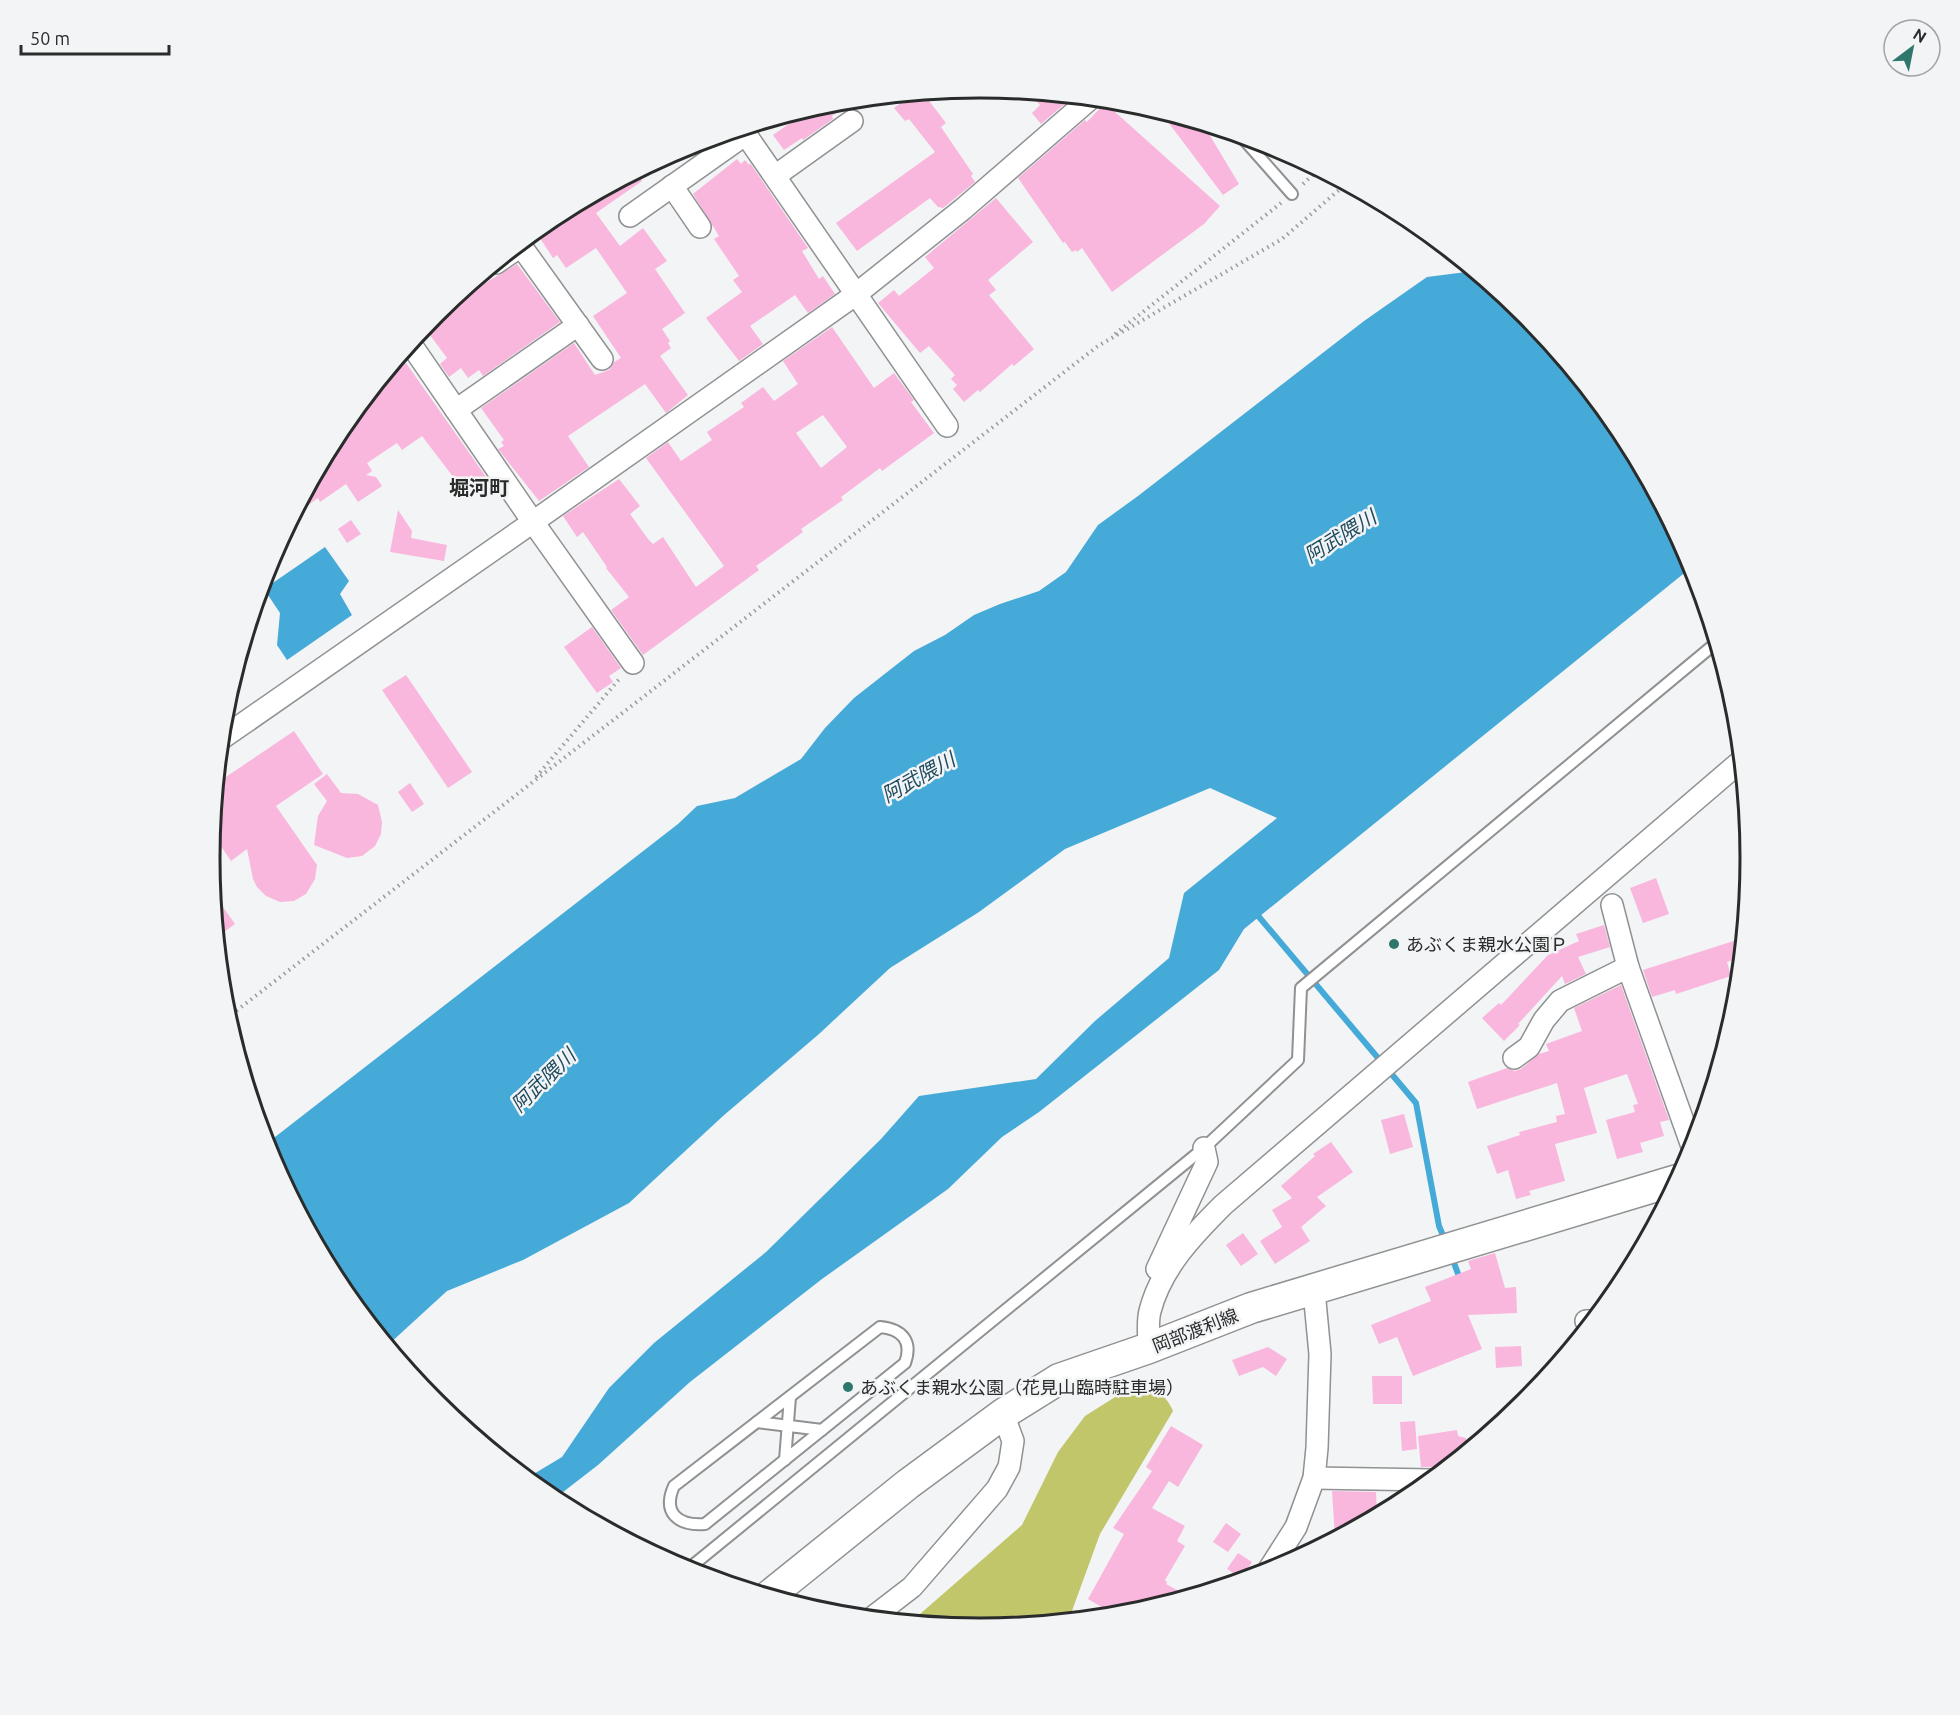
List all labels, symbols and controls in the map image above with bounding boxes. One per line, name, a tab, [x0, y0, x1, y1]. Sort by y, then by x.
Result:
scale bar	[21, 18, 170, 56]
north arrow	[1882, 18, 1942, 78]
text: N	[1910, 24, 1930, 46]
text: 50 m	[30, 28, 70, 48]
district label: 堀河町	[449, 476, 509, 499]
water label: 阿武隈川	[1300, 504, 1382, 567]
water label: 阿武隈川	[877, 747, 960, 806]
place label: あぶくま親水公園Ｐ	[1406, 934, 1568, 954]
marker: あぶくま親水公園Ｐ	[1387, 937, 1401, 951]
water label: 阿武隈川	[506, 1043, 581, 1116]
street label: 岡部渡利線	[1149, 1305, 1241, 1355]
place label: あぶくま親水公園（花見山臨時駐車場）	[860, 1377, 1184, 1397]
marker: あぶくま親水公園（花見山臨時駐車場）	[841, 1380, 855, 1394]

